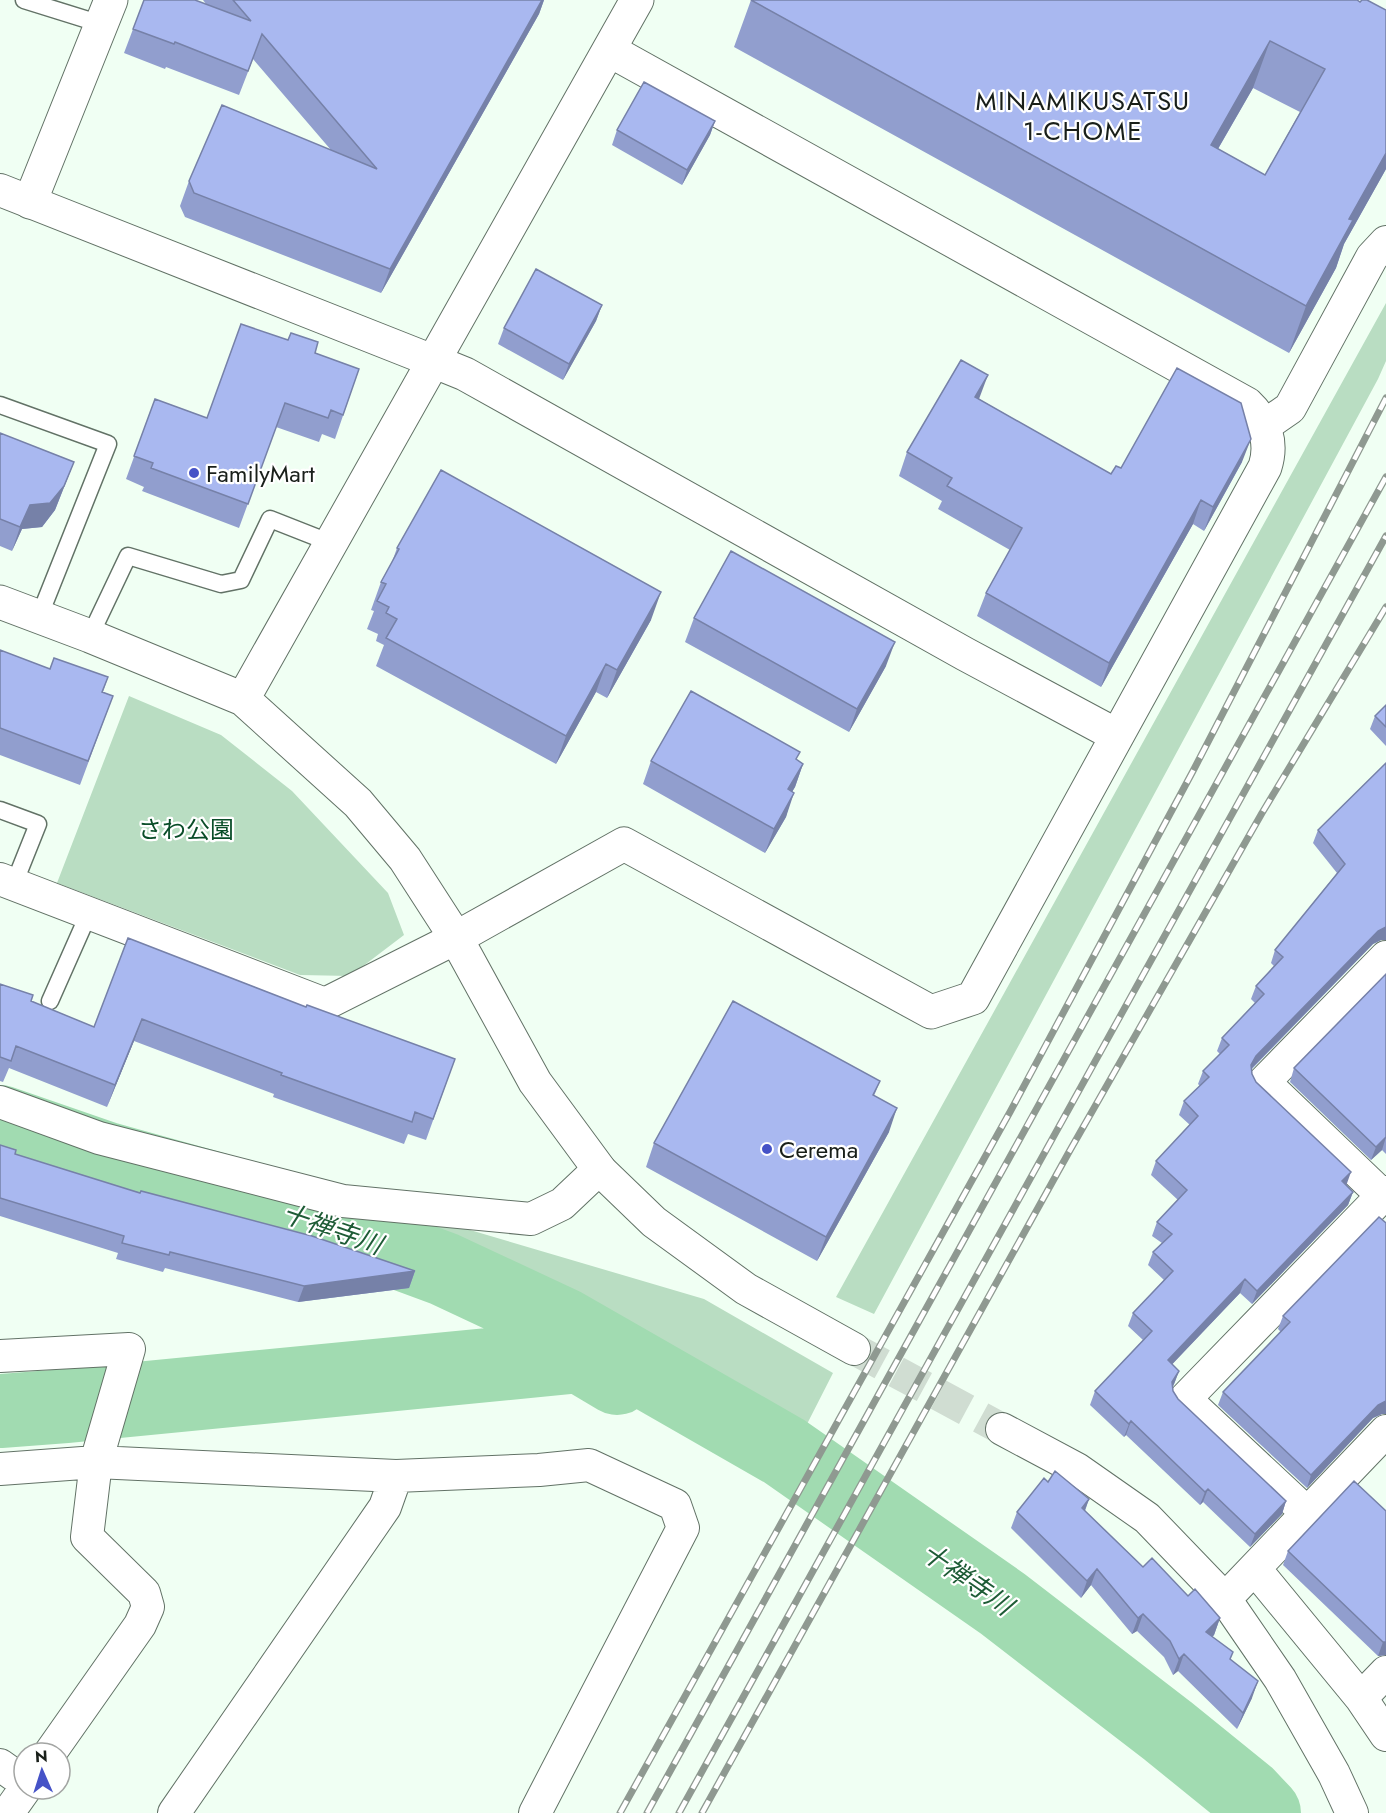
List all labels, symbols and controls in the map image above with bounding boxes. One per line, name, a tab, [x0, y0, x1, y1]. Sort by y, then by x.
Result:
district label: MINAMIKUSATSU 1-CHOME	[976, 82, 1190, 150]
place label: FamilyMart	[206, 456, 315, 491]
marker: FamilyMart	[187, 466, 201, 480]
park label: さわ公園	[138, 812, 234, 847]
place label: Cerema	[779, 1132, 858, 1167]
marker: Cerema	[760, 1142, 774, 1156]
water label: 十禅寺川	[277, 1194, 390, 1265]
water label: 十禅寺川	[913, 1534, 1023, 1626]
north arrow	[12, 1741, 72, 1801]
text: N	[34, 1745, 48, 1768]

